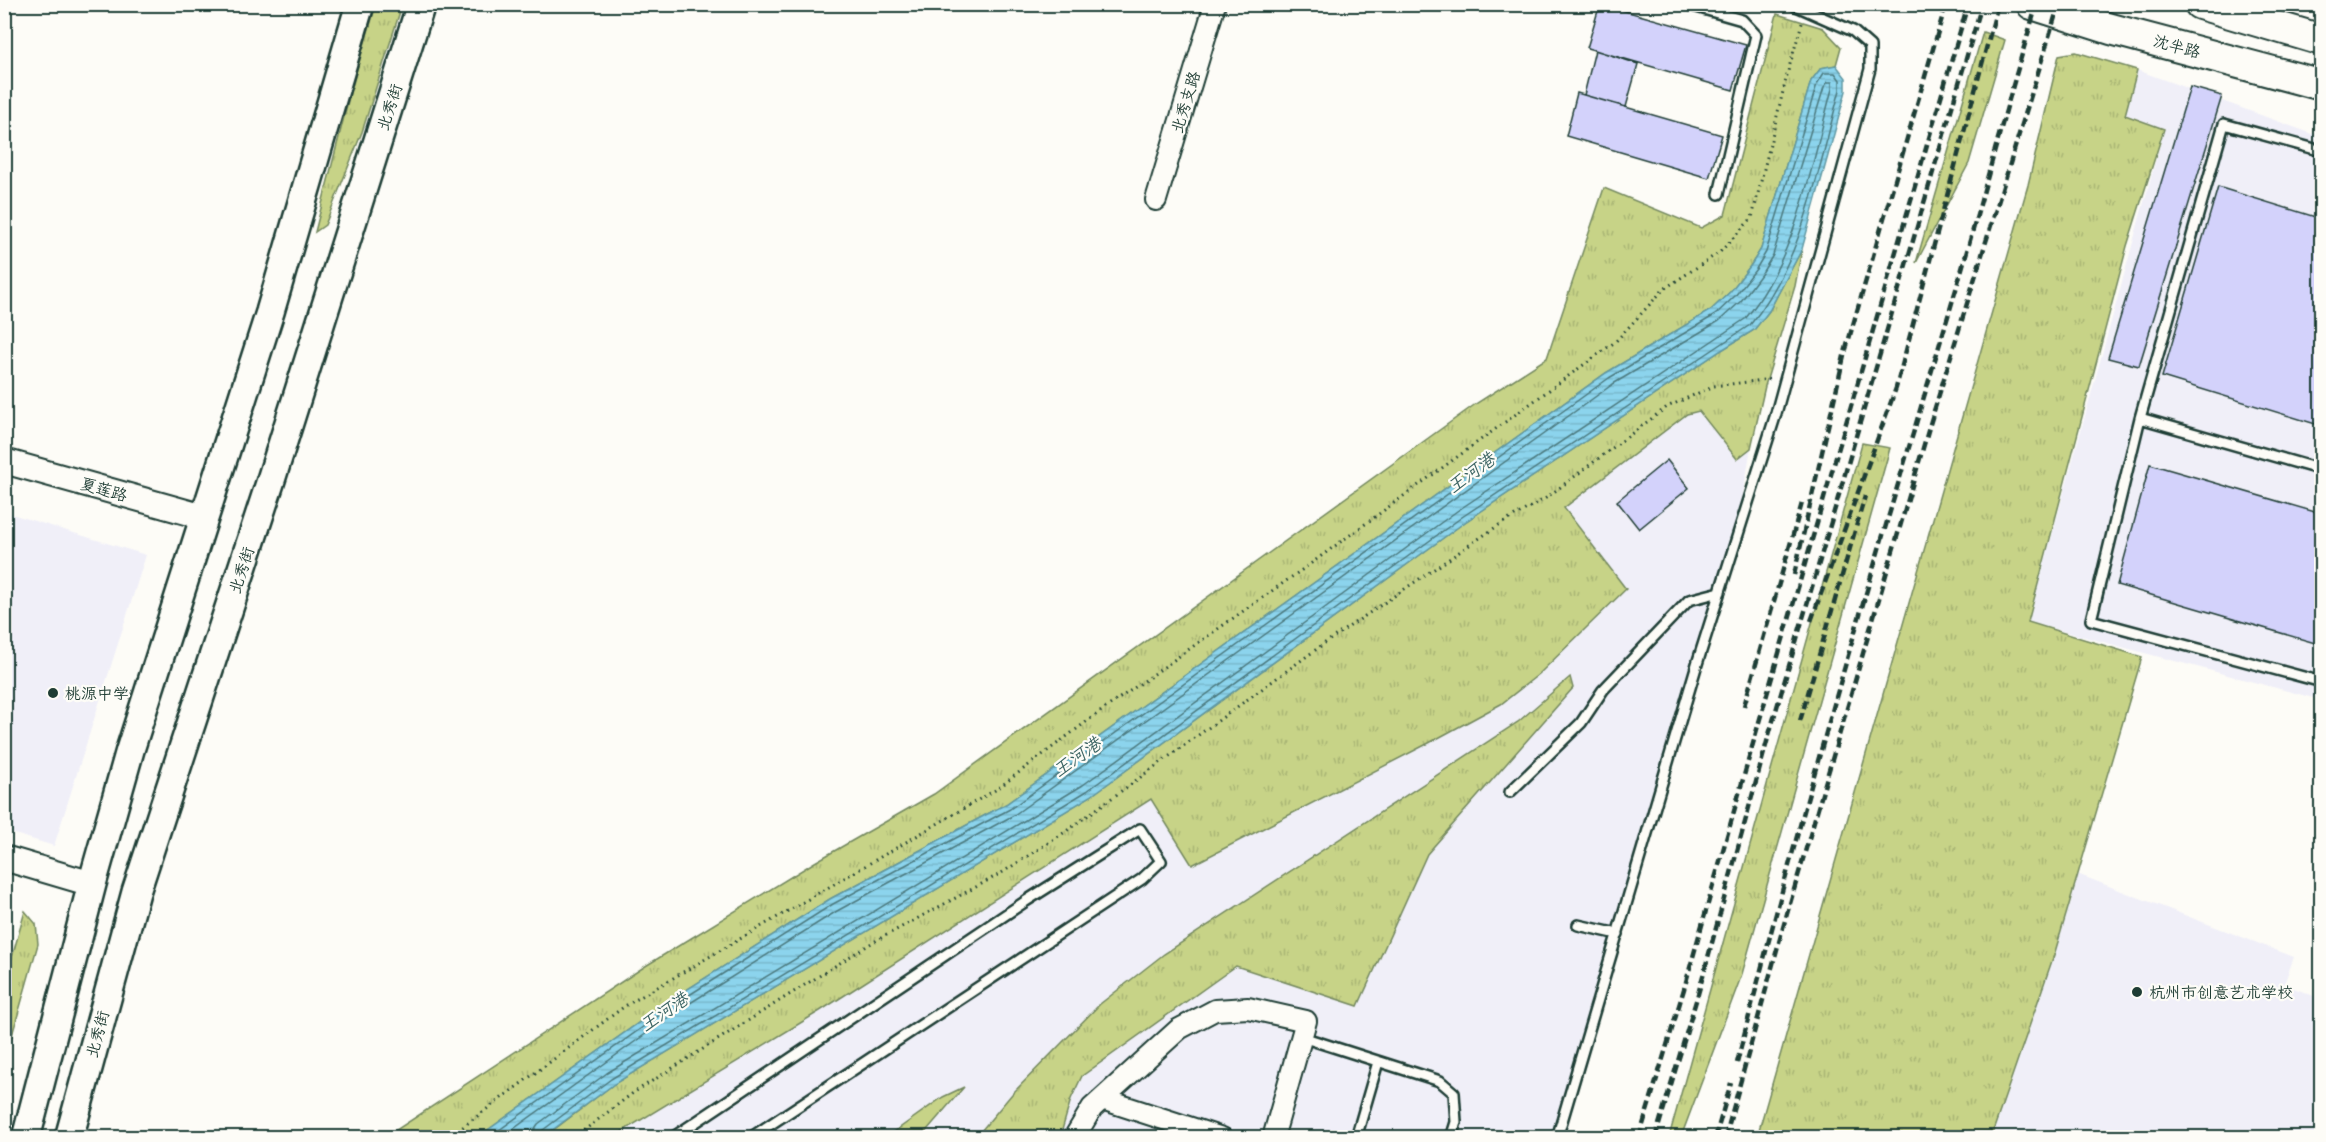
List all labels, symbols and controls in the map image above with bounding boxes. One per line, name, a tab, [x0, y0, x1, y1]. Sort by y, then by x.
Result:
street label: 沈半路	[2151, 32, 2202, 63]
street label: 北秀支路	[1168, 69, 1205, 136]
street label: 北秀街	[374, 82, 407, 133]
water label: 王河港	[1443, 448, 1501, 498]
street label: 夏莲路	[78, 475, 129, 506]
street label: 北秀街	[226, 545, 259, 596]
place label: 桃源中学	[65, 685, 129, 704]
marker: 桃源中学	[46, 686, 60, 700]
water label: 王河港	[1049, 732, 1107, 781]
place label: 杭州市创意艺术学校	[2149, 984, 2293, 1003]
marker: 杭州市创意艺术学校	[2130, 985, 2144, 999]
water label: 王河港	[636, 987, 694, 1036]
street label: 北秀街	[83, 1009, 114, 1060]

